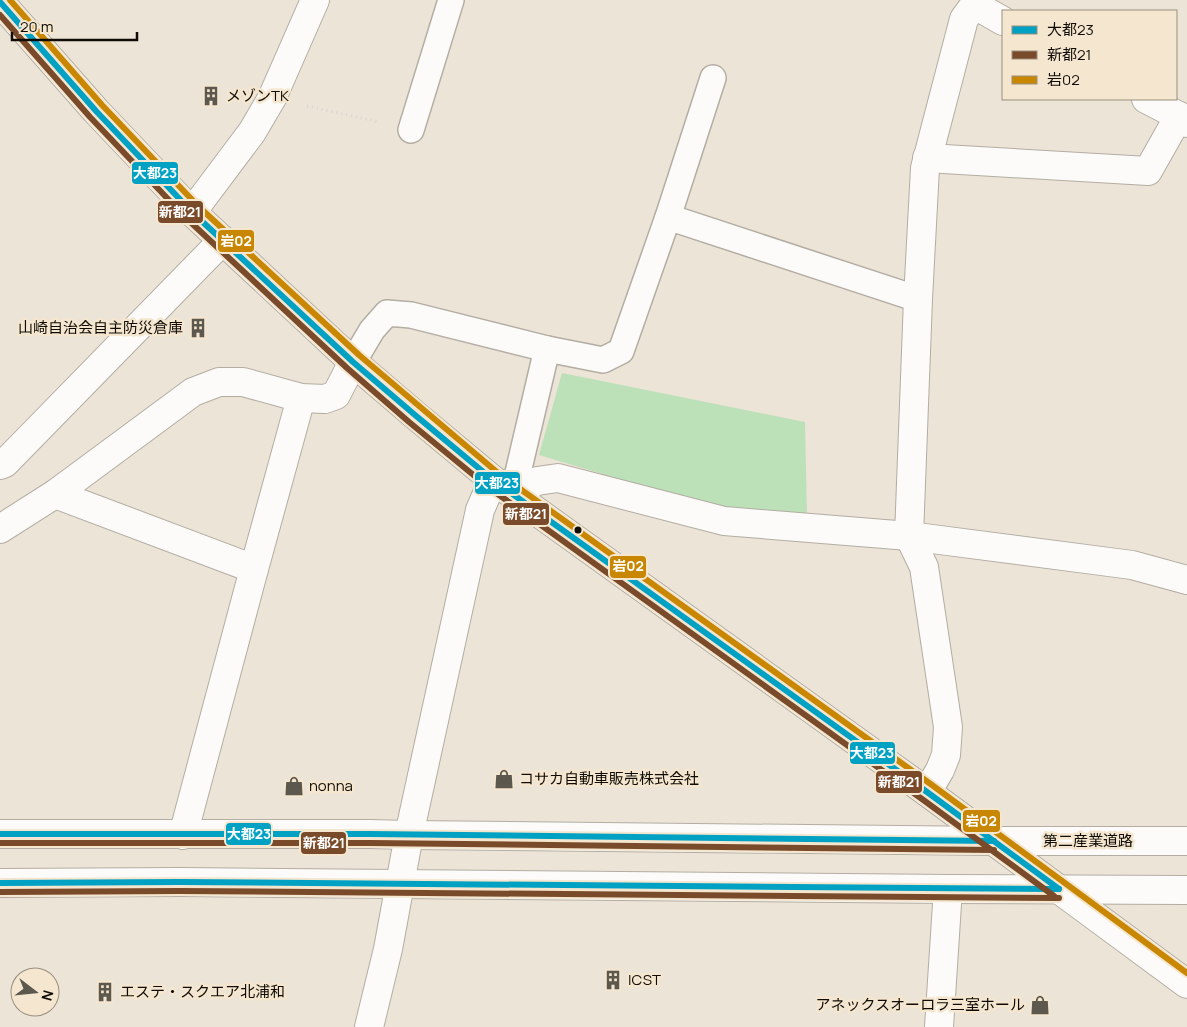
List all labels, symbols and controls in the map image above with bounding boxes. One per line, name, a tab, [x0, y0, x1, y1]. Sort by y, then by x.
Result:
scale bar	[12, 10, 138, 42]
legend	[1002, 10, 1177, 100]
text: 20 m	[20, 16, 53, 37]
text: 大都23	[1047, 19, 1094, 40]
text: 新都21	[1047, 44, 1091, 65]
text: 岩02	[1047, 69, 1080, 90]
building icon: メゾンTK	[200, 85, 222, 107]
place label: メゾンTK	[226, 85, 289, 106]
line badge: 大都23	[131, 161, 179, 185]
text: 大都23	[133, 163, 177, 182]
line badge: 新都21	[157, 200, 204, 224]
text: 新都21	[159, 202, 201, 221]
line badge: 岩02	[217, 229, 255, 253]
text: 岩02	[220, 231, 252, 250]
place label: 山崎自治会自主防災倉庫	[18, 317, 183, 338]
building icon: 山崎自治会自主防災倉庫	[187, 317, 209, 339]
line badge: 大都23	[474, 471, 521, 495]
text: 大都23	[475, 473, 519, 492]
line badge: 新都21	[502, 502, 550, 526]
text: 新都21	[505, 504, 547, 523]
unlabelled marker	[573, 525, 583, 535]
line badge: 岩02	[609, 555, 647, 579]
text: 岩02	[612, 556, 644, 575]
line badge: 大都23	[849, 741, 896, 765]
text: 大都23	[850, 743, 894, 762]
shop icon: コサカ自動車販売株式会社	[493, 768, 515, 790]
place label: コサカ自動車販売株式会社	[519, 768, 699, 789]
line badge: 新都21	[875, 770, 923, 794]
text: 新都21	[878, 772, 920, 791]
shop icon: nonna	[283, 775, 305, 797]
place label: nonna	[309, 775, 353, 796]
line badge: 岩02	[962, 809, 1001, 833]
text: 岩02	[965, 811, 997, 830]
line badge: 大都23	[225, 822, 272, 846]
text: 大都23	[227, 824, 271, 843]
street label: 第二産業道路	[1043, 830, 1133, 851]
line badge: 新都21	[300, 831, 347, 855]
text: 新都21	[303, 833, 345, 852]
north arrow	[10, 967, 60, 1017]
building icon: ICST	[602, 969, 624, 991]
place label: ICST	[628, 969, 661, 990]
building icon: エステ・スクエア北浦和	[94, 981, 116, 1003]
place label: エステ・スクエア北浦和	[120, 981, 285, 1002]
text: N	[37, 988, 58, 1003]
place label: アネックスオーロラ三室ホール	[815, 994, 1025, 1015]
shop icon: アネックスオーロラ三室ホール	[1029, 994, 1051, 1016]

